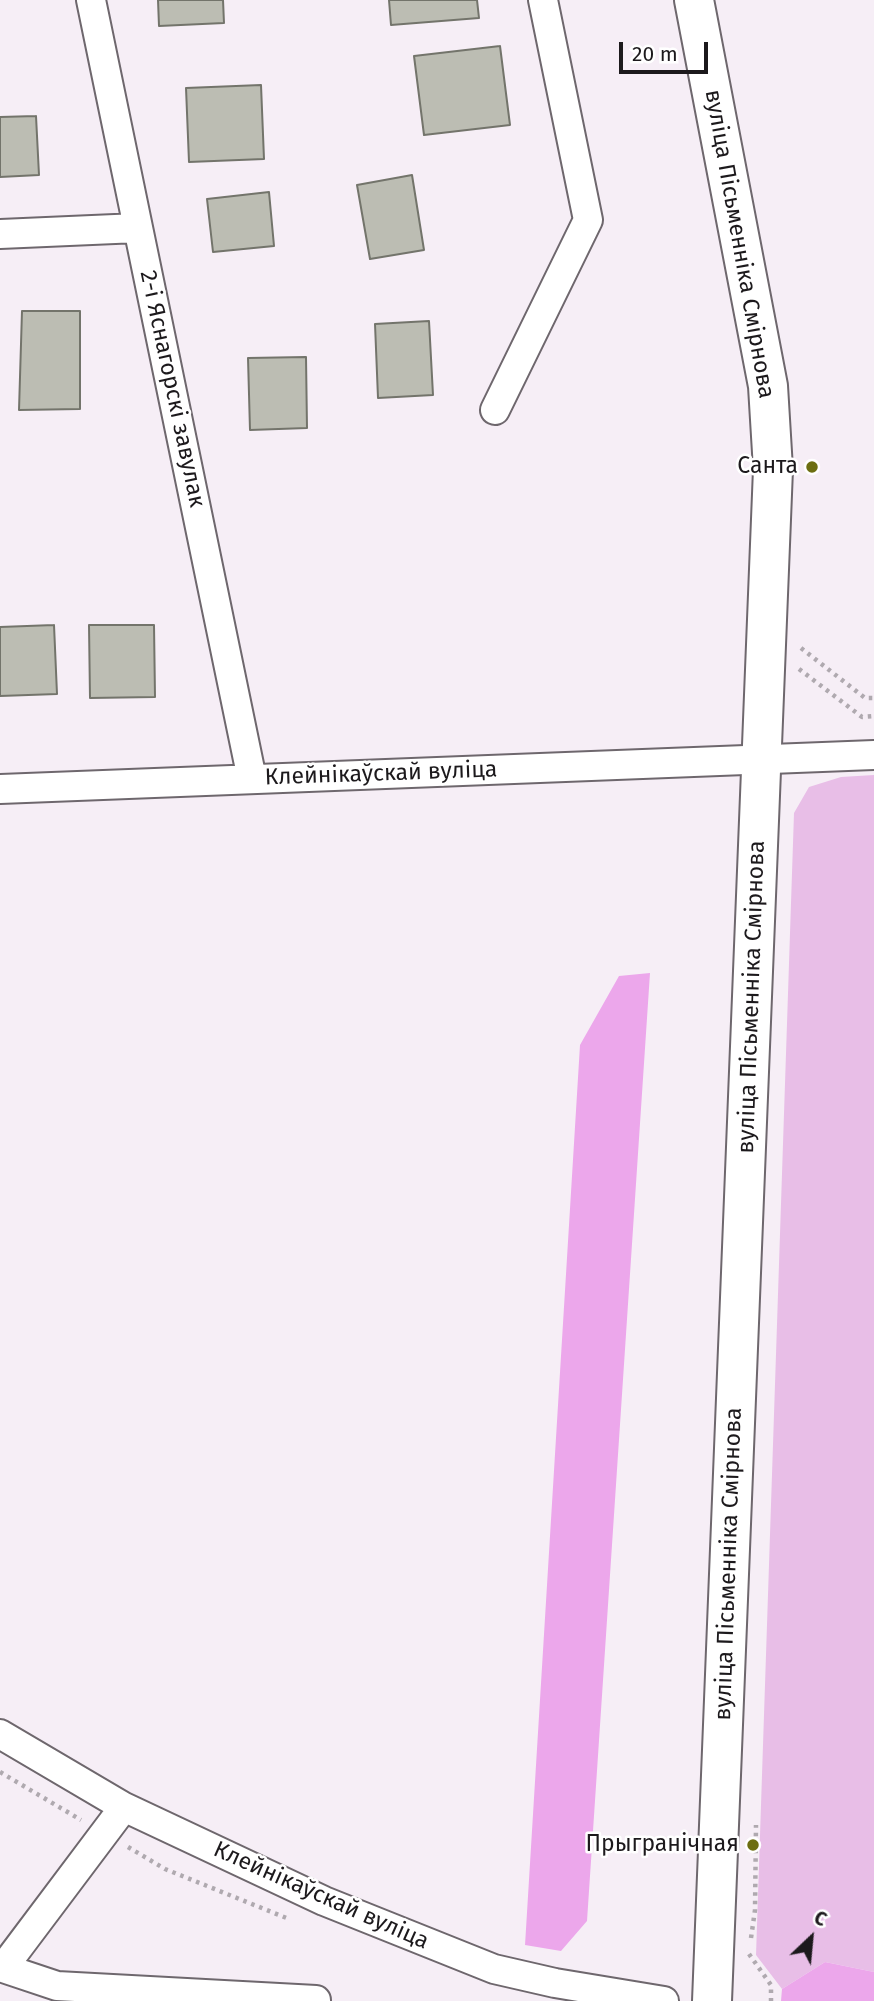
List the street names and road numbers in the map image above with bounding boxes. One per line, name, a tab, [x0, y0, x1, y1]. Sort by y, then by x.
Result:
street label: вуліца Пісьменніка Смірнова	[698, 87, 780, 401]
street label: 2-і Яснагорскі завулак	[133, 268, 211, 510]
street label: Клейнікаўскай вуліца	[264, 756, 498, 792]
street label: вуліца Пісьменніка Смірнова	[733, 840, 771, 1154]
street label: вуліца Пісьменніка Смірнова	[710, 1407, 748, 1721]
street label: Клейнікаўскай вуліца	[209, 1836, 433, 1956]

